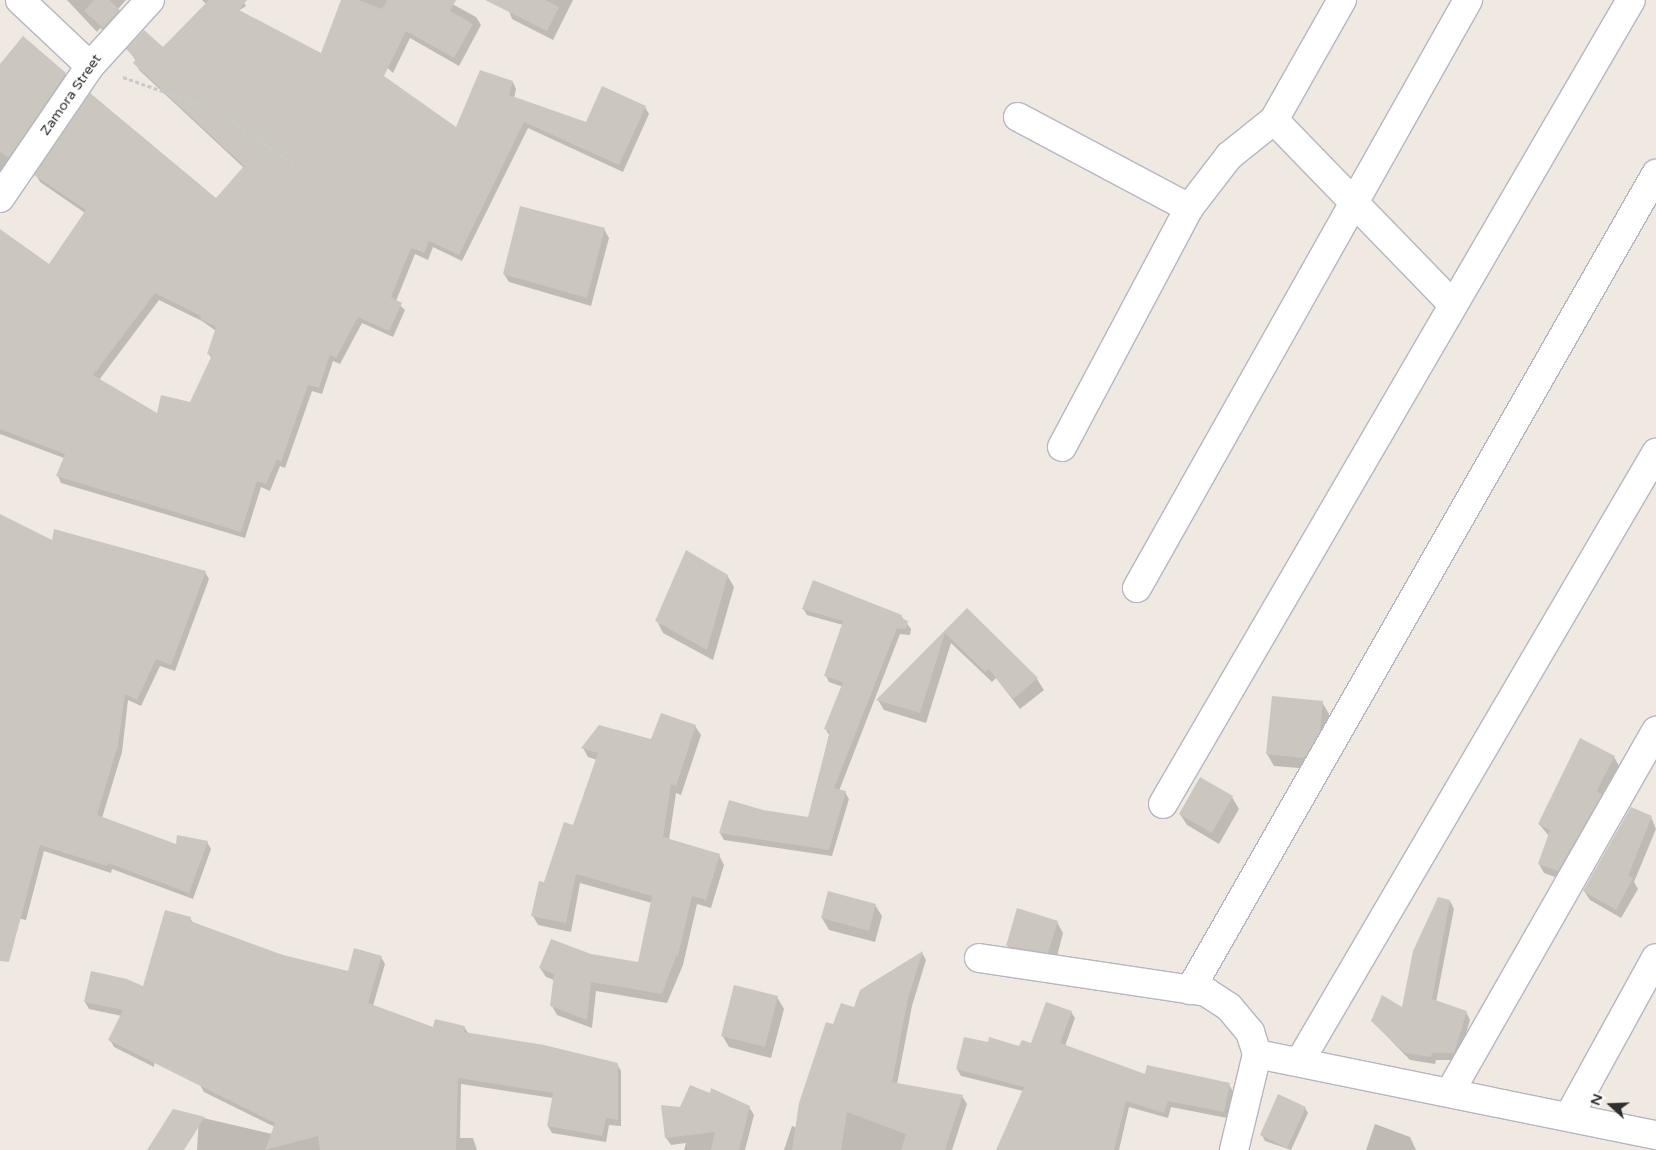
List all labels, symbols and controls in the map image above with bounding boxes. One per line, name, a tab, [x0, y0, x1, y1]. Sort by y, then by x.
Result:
street label: Zamora Street	[37, 51, 105, 139]
north arrow	[1586, 1080, 1636, 1130]
text: N	[1587, 1092, 1606, 1108]

